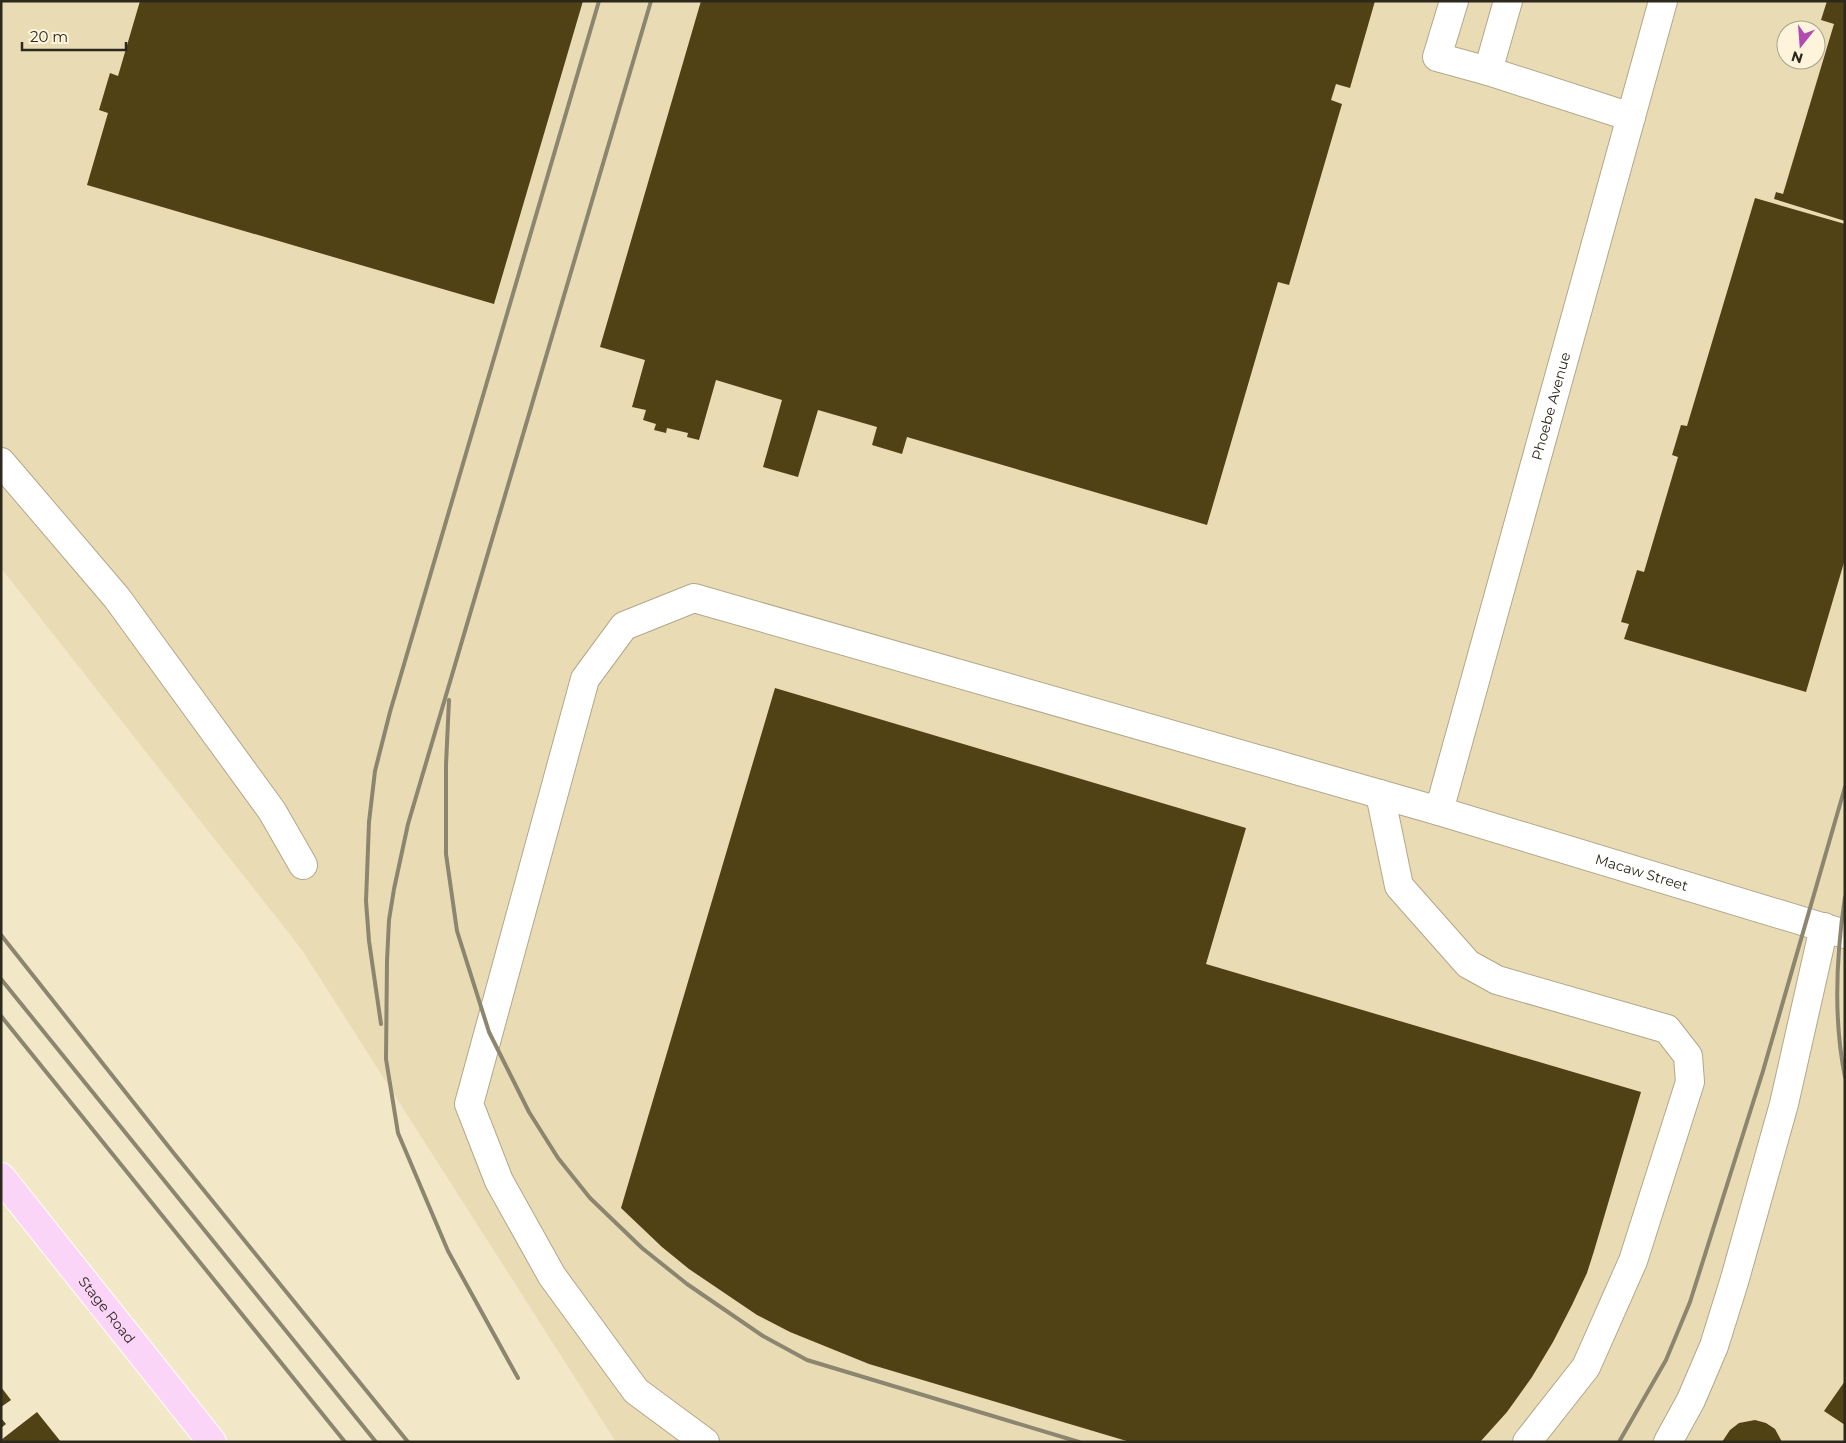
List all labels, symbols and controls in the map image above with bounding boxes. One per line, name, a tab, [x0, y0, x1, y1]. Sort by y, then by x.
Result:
scale bar	[22, 20, 126, 52]
north arrow	[1776, 20, 1826, 70]
text: 20 m	[30, 27, 68, 46]
text: N	[1789, 47, 1805, 68]
street label: Phoebe Avenue	[1527, 350, 1574, 462]
street label: Macaw Street	[1593, 850, 1691, 895]
street label: Stage Road	[75, 1273, 139, 1347]

